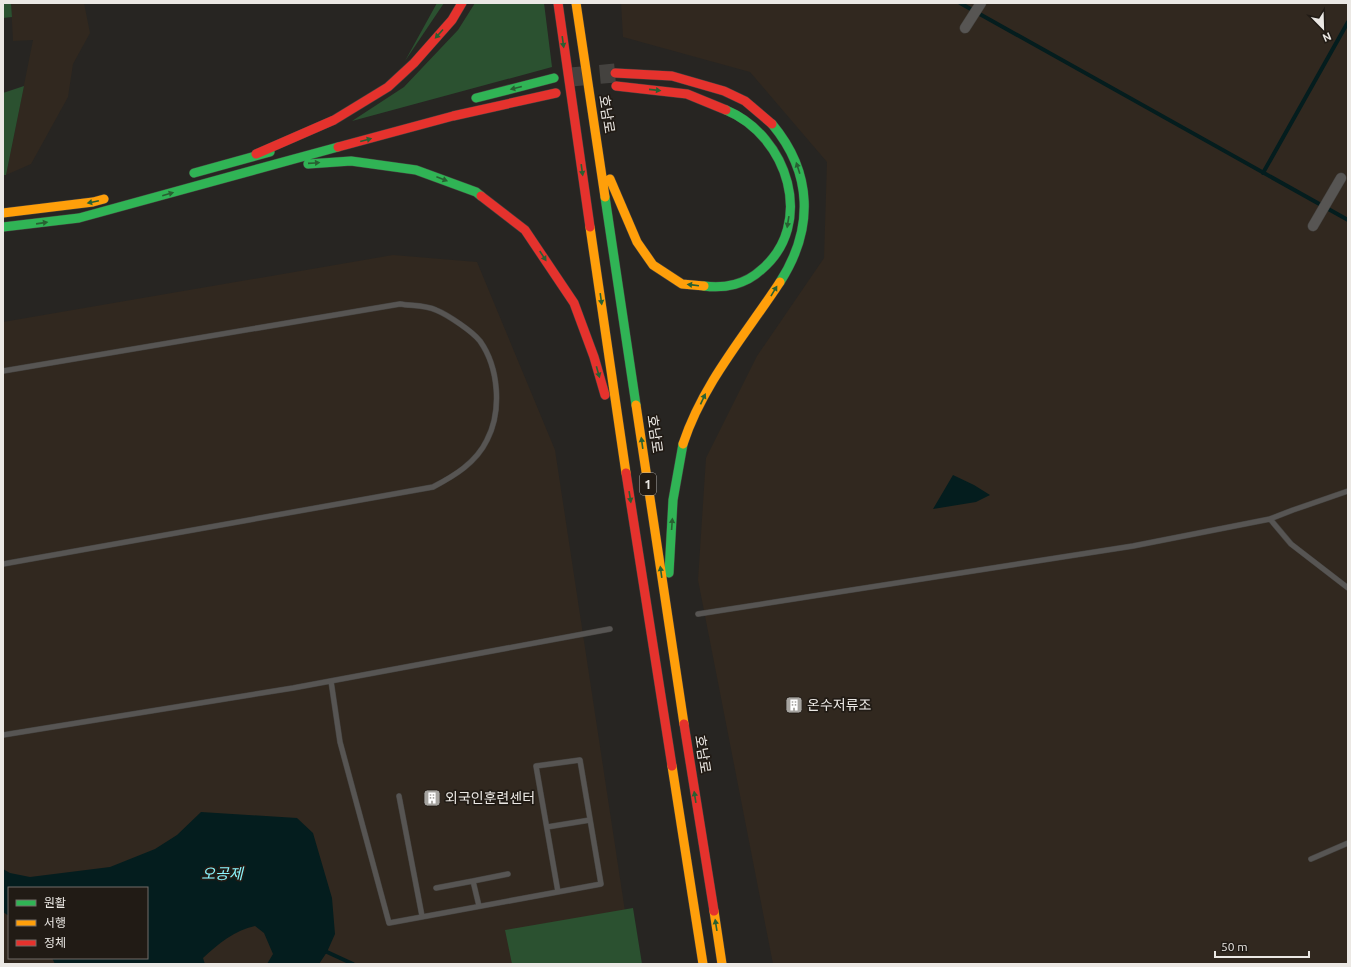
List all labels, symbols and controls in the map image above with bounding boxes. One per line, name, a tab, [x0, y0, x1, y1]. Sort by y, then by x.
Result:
north arrow	[1303, 8, 1343, 48]
one-way arrow	[434, 29, 444, 39]
text: N	[1321, 30, 1333, 44]
one-way arrow	[560, 36, 566, 48]
one-way arrow	[510, 85, 522, 91]
one-way arrow	[649, 87, 661, 94]
street label: 호남로	[596, 94, 618, 134]
one-way arrow	[360, 136, 373, 142]
one-way arrow	[308, 160, 320, 167]
one-way arrow	[795, 162, 801, 174]
one-way arrow	[579, 164, 585, 176]
one-way arrow	[436, 177, 448, 183]
one-way arrow	[163, 191, 175, 197]
one-way arrow	[87, 199, 99, 205]
one-way arrow	[785, 216, 791, 229]
one-way arrow	[36, 220, 48, 226]
one-way arrow	[539, 250, 546, 262]
one-way arrow	[687, 282, 699, 288]
one-way arrow	[771, 285, 778, 297]
one-way arrow	[598, 293, 604, 305]
one-way arrow	[596, 366, 602, 378]
one-way arrow	[700, 393, 706, 404]
street label: 호남로	[644, 414, 666, 454]
one-way arrow	[639, 437, 645, 449]
road number: 1	[640, 473, 656, 495]
one-way arrow	[627, 491, 633, 503]
one-way arrow	[668, 518, 675, 530]
one-way arrow	[658, 566, 664, 578]
building icon: 온수저류조	[784, 695, 804, 715]
place label: 온수저류조	[807, 697, 872, 713]
street label: 호남로	[692, 734, 714, 774]
building icon: 외국인훈련센터	[422, 788, 442, 808]
place label: 외국인훈련센터	[445, 790, 535, 806]
one-way arrow	[692, 791, 698, 803]
water label: 오공제	[201, 865, 245, 882]
legend	[8, 887, 148, 959]
text: 원활	[44, 896, 66, 909]
text: 서행	[44, 916, 66, 929]
one-way arrow	[712, 919, 718, 932]
scale bar	[1215, 933, 1309, 959]
text: 정체	[44, 936, 66, 949]
text: 50 m	[1221, 940, 1248, 953]

